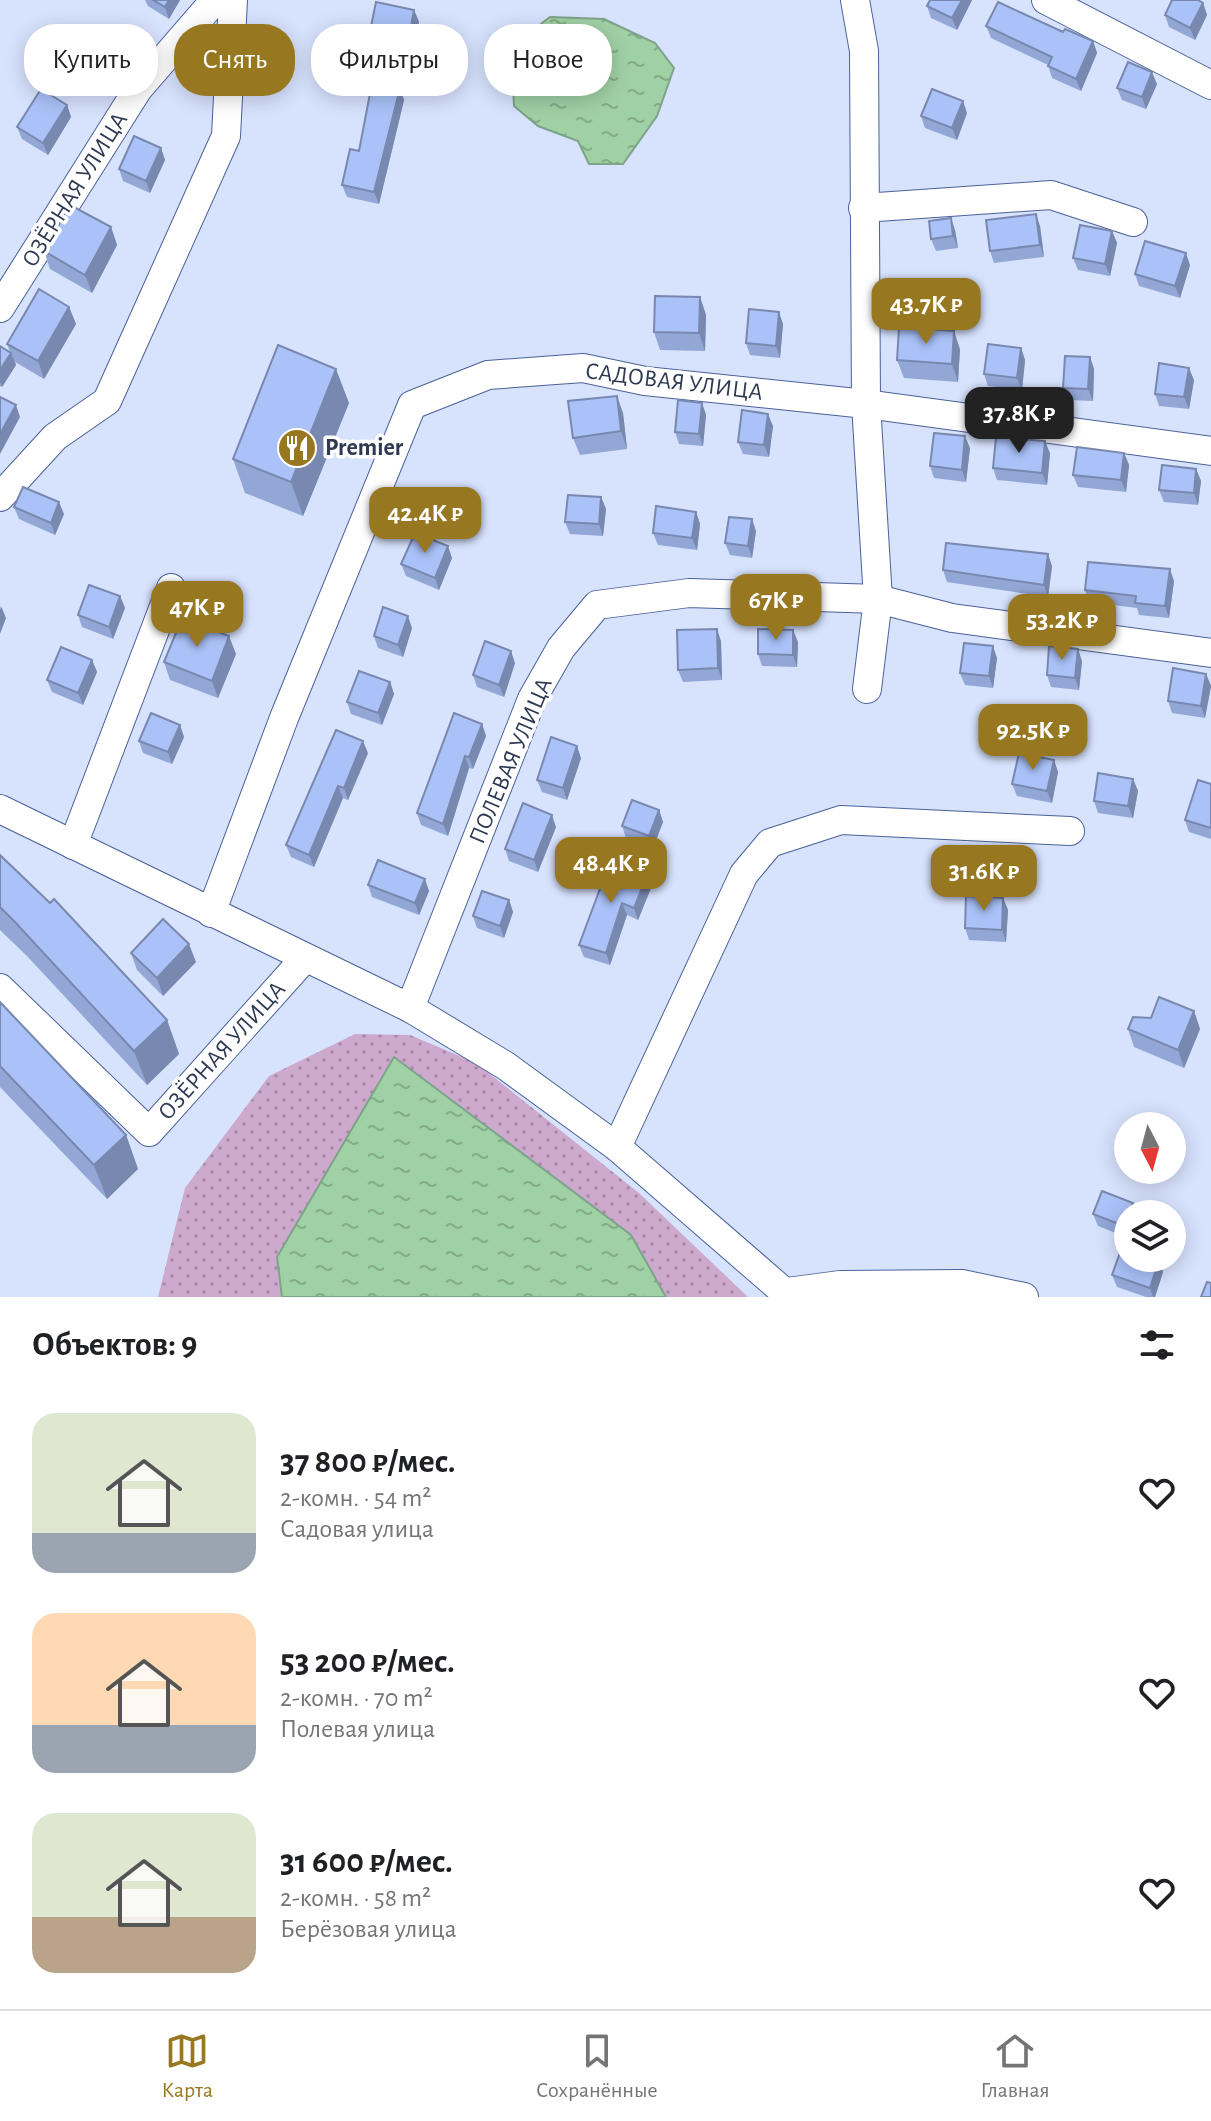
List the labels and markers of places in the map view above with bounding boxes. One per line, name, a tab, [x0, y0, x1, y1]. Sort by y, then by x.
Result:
pin: 43.7K ₽	[852, 278, 1000, 346]
pin: 37.8K ₽	[945, 387, 1093, 455]
restaurant icon: Premier	[276, 427, 318, 469]
place label: Premier	[325, 436, 404, 460]
pin: 42.4K ₽	[351, 487, 499, 555]
pin: 67K ₽	[720, 574, 832, 642]
pin: 47K ₽	[141, 581, 253, 649]
pin: 53.2K ₽	[988, 594, 1136, 662]
pin: 92.5K ₽	[959, 704, 1107, 772]
pin: 48.4K ₽	[537, 837, 685, 905]
pin: 31.6K ₽	[910, 845, 1058, 913]

